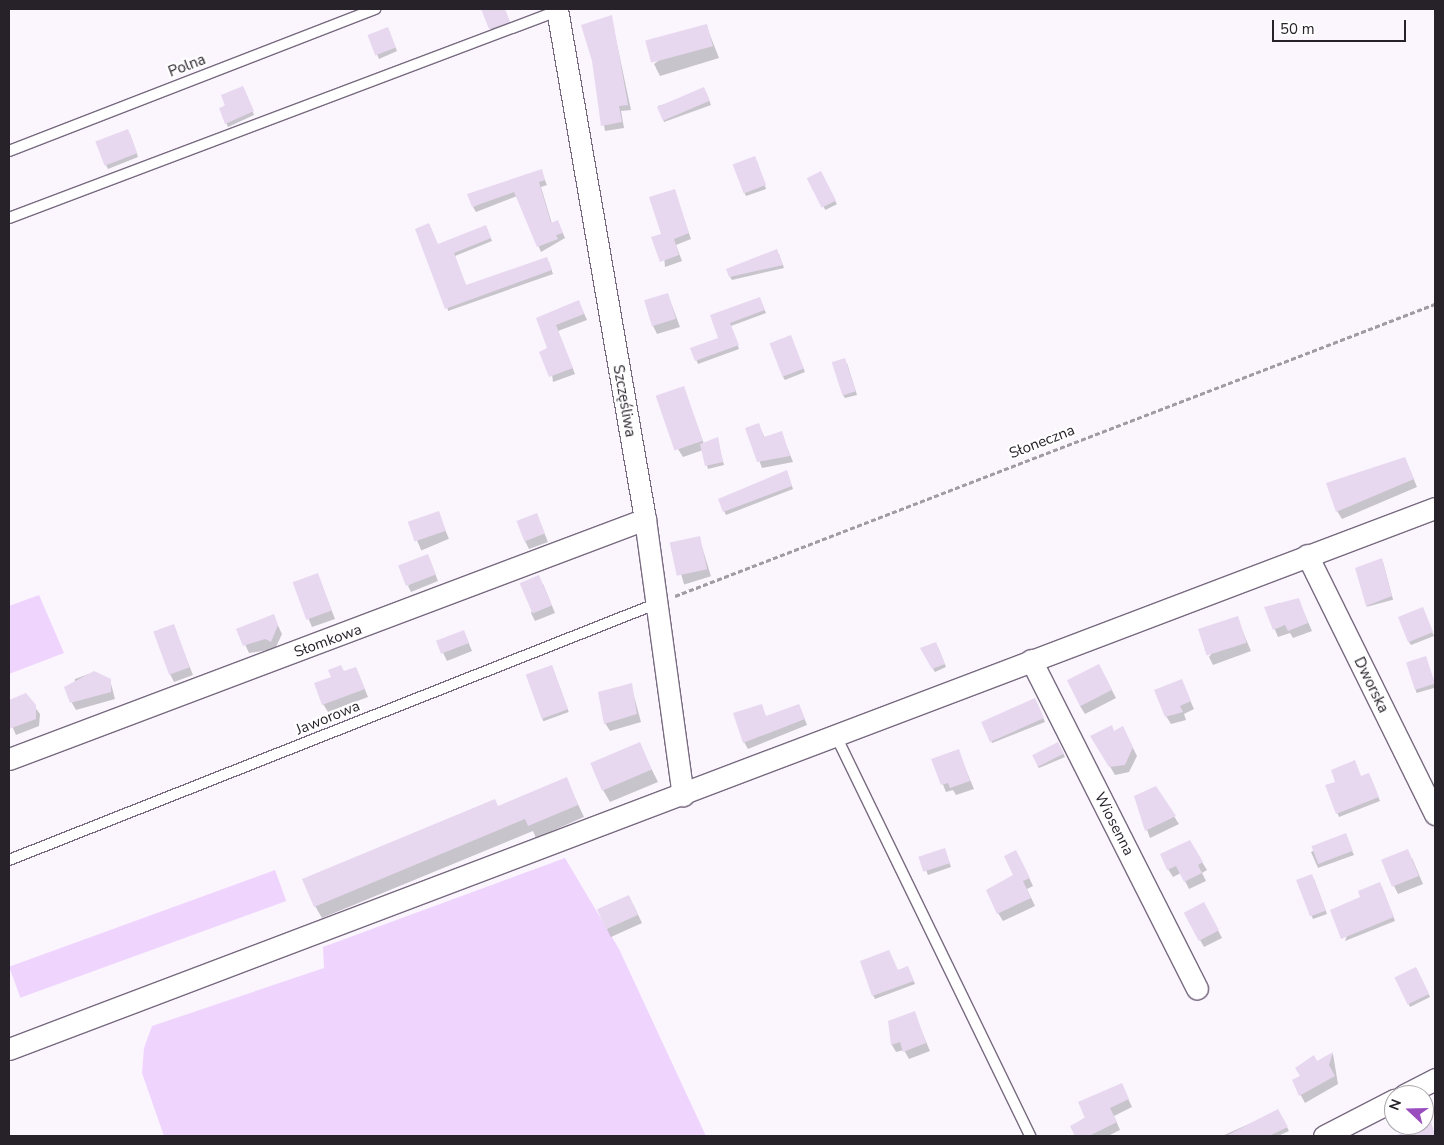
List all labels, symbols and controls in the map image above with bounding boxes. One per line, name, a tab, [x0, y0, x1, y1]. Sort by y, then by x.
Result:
scale bar	[1274, 10, 1408, 42]
text: 50 m	[1280, 19, 1315, 39]
street label: Polna	[166, 51, 208, 81]
street label: Szczęśliwa	[609, 363, 639, 439]
street label: Słoneczna	[1007, 421, 1077, 463]
street label: Słomkowa	[292, 620, 364, 662]
street label: Dworska	[1350, 654, 1392, 716]
street label: Jaworowa	[293, 697, 363, 739]
street label: Wiosenna	[1090, 789, 1138, 859]
north arrow	[1384, 1085, 1434, 1135]
text: N	[1385, 1097, 1406, 1113]

